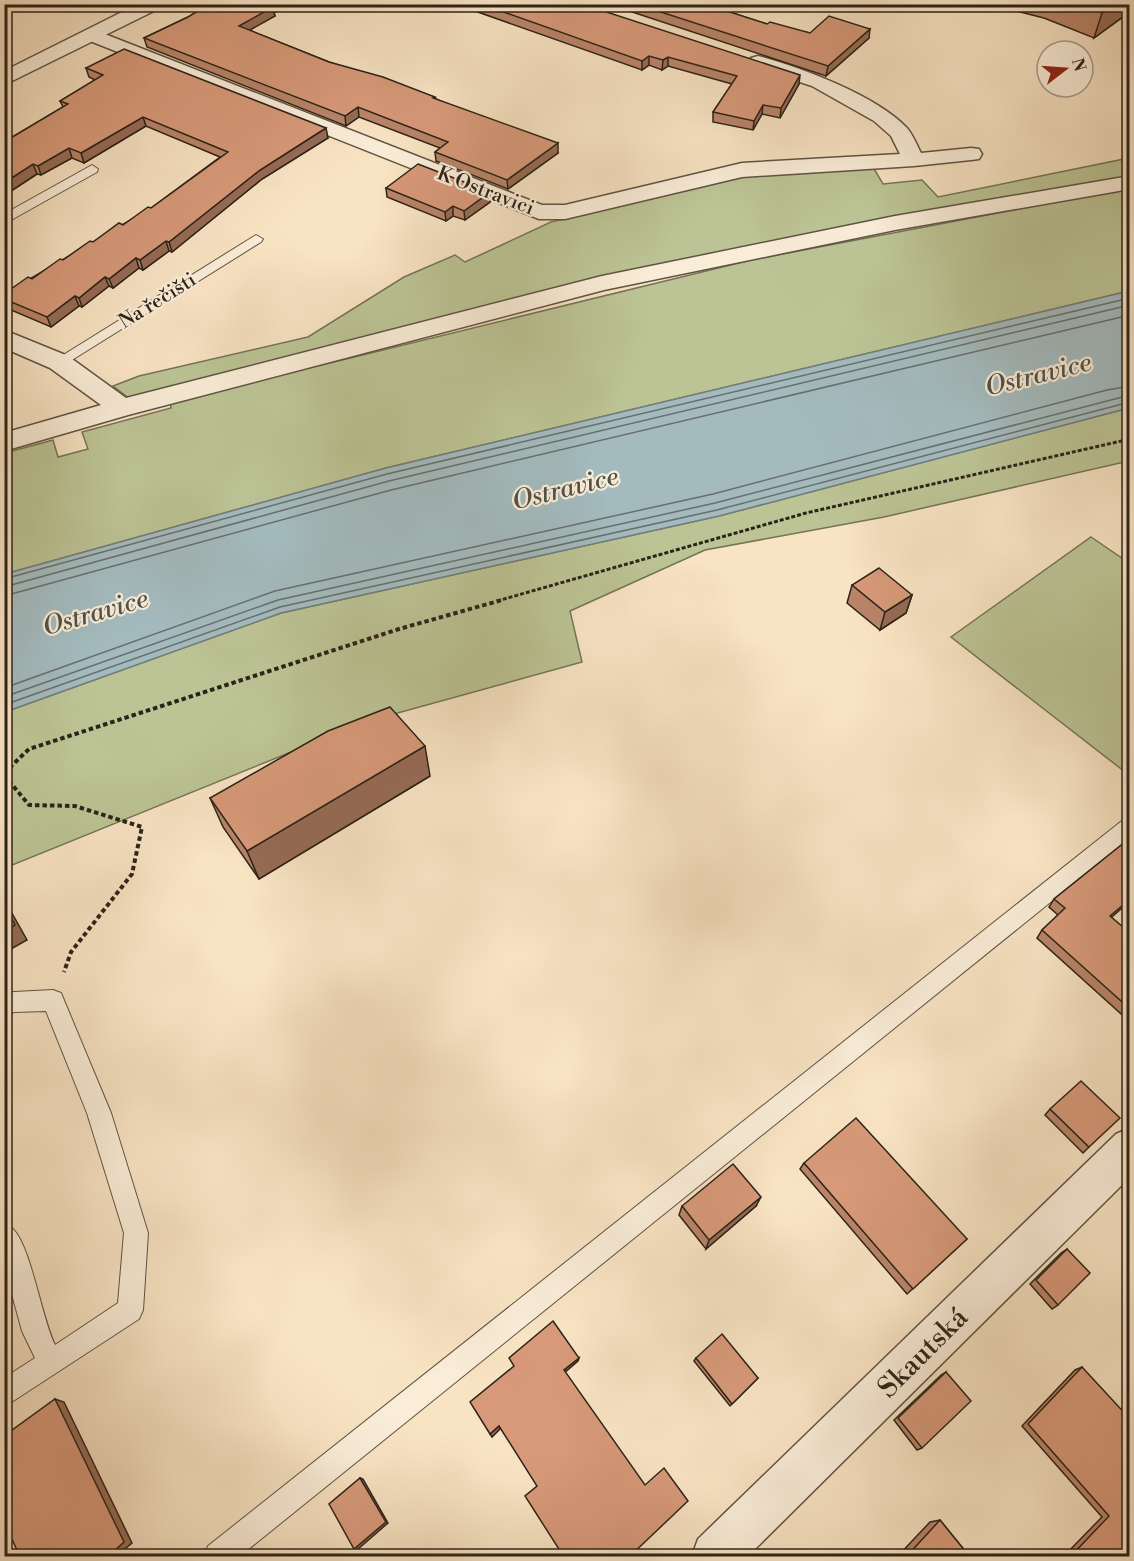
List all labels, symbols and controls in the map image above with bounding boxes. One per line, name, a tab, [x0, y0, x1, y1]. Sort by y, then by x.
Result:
north arrow	[1035, 39, 1095, 99]
text: N	[1067, 56, 1090, 74]
street label: K Ostravici	[433, 161, 538, 222]
street label: Na řečišti	[114, 267, 202, 335]
water label: Ostravice	[982, 346, 1095, 404]
water label: Ostravice	[509, 460, 622, 518]
water label: Ostravice	[39, 583, 152, 643]
street label: Skautská	[871, 1300, 976, 1406]

